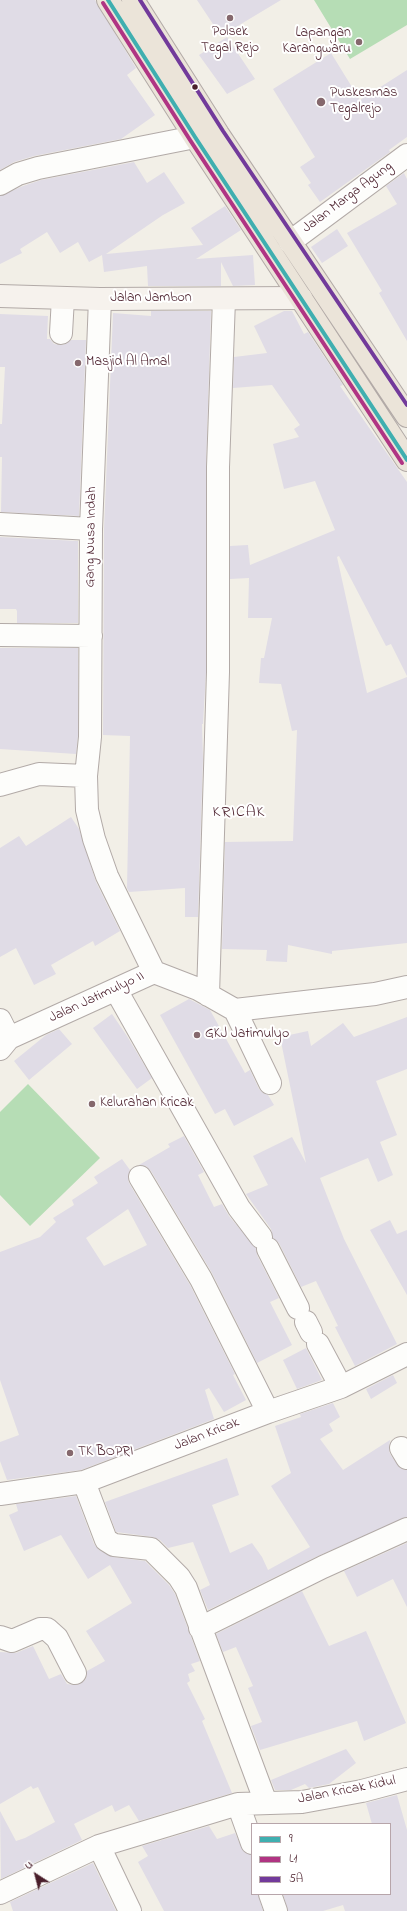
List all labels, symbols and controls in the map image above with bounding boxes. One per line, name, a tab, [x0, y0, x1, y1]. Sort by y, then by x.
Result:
marker: Polsek Tegal Rejo	[225, 13, 235, 23]
place label: Polsek Tegal Rejo	[201, 25, 259, 58]
place label: Lapangan Karangwaru	[282, 26, 351, 58]
marker: Lapangan Karangwaru	[354, 37, 364, 47]
unlabelled marker	[190, 82, 200, 92]
place label: Puskesmas Tegalrejo	[330, 86, 397, 118]
marker: Puskesmas Tegalrejo	[315, 96, 327, 108]
street label: Jalan Marga Agung	[300, 159, 396, 237]
street label: Jalan Jambon	[110, 291, 192, 307]
place label: Masjid Al Amal	[86, 355, 170, 371]
marker: Masjid Al Amal	[73, 358, 83, 368]
street label: Gang Nusa Indah	[83, 486, 101, 588]
district label: KRICAK	[213, 803, 265, 823]
street label: Jalan Jatimulyo II	[47, 969, 147, 1027]
place label: GKJ Jatimulyo	[205, 1027, 289, 1043]
marker: GKJ Jatimulyo	[192, 1030, 202, 1040]
place label: Kelurahan Kricak	[100, 1096, 193, 1112]
marker: Kelurahan Kricak	[87, 1099, 97, 1109]
street label: Jalan Kricak	[172, 1415, 242, 1455]
place label: TK BOPRI	[78, 1445, 133, 1461]
marker: TK BOPRI	[65, 1448, 75, 1458]
street label: Jalan Kricak Kidul	[297, 1773, 397, 1809]
legend	[251, 1823, 391, 1895]
text: 9	[289, 1830, 293, 1848]
text: L1	[289, 1850, 297, 1868]
north arrow	[16, 1855, 56, 1895]
text: U	[21, 1857, 36, 1874]
text: 5A	[289, 1870, 303, 1888]

